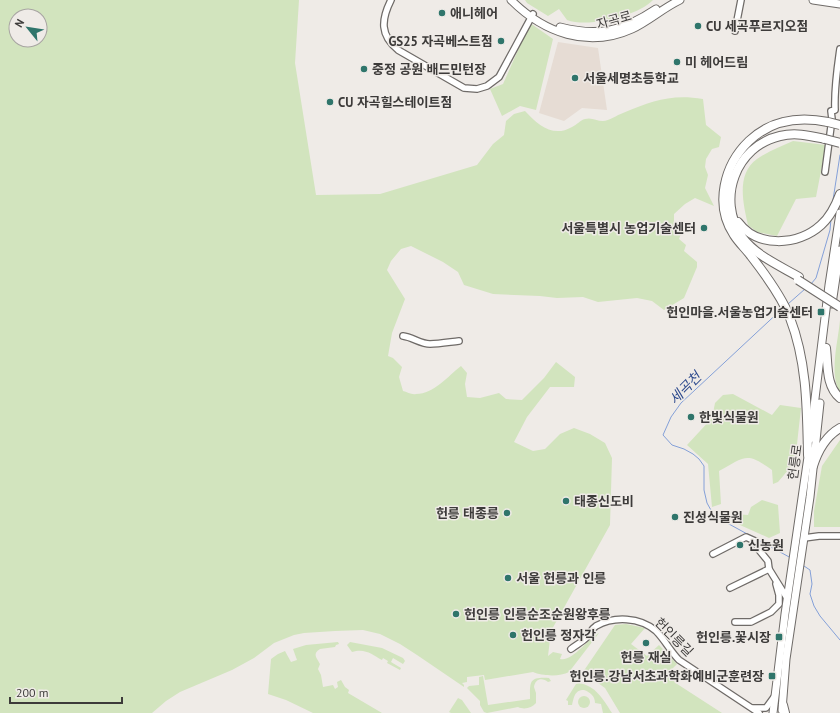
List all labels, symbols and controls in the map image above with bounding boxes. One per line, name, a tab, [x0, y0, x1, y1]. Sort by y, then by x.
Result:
place label: 애니헤어	[450, 5, 498, 22]
street label: 자곡로	[594, 7, 634, 33]
north arrow	[8, 8, 48, 48]
marker: 애니헤어	[437, 8, 447, 18]
text: N	[11, 16, 27, 30]
place label: CU 세곡푸르지오점	[706, 18, 808, 35]
marker: CU 세곡푸르지오점	[693, 21, 703, 31]
place label: GS25 자곡베스트점	[388, 33, 493, 50]
marker: GS25 자곡베스트점	[496, 36, 506, 46]
place label: 미 헤어드림	[685, 54, 748, 71]
marker: 미 헤어드림	[672, 57, 682, 67]
place label: 중정 공원 배드민턴장	[372, 61, 486, 78]
marker: 중정 공원 배드민턴장	[359, 64, 369, 74]
place label: 서울세명초등학교	[583, 70, 679, 87]
marker: 서울세명초등학교	[570, 73, 580, 83]
place label: CU 자곡힐스테이트점	[338, 94, 452, 111]
marker: CU 자곡힐스테이트점	[325, 97, 335, 107]
place label: 서울특별시 농업기술센터	[561, 220, 696, 237]
marker: 서울특별시 농업기술센터	[699, 223, 709, 233]
place label: 헌인마을.서울농업기술센터	[666, 304, 813, 321]
marker: 헌인마을.서울농업기술센터	[816, 307, 826, 317]
water label: 세곡천	[665, 367, 706, 408]
place label: 한빛식물원	[699, 409, 759, 426]
marker: 한빛식물원	[686, 412, 696, 422]
street label: 헌릉로	[784, 443, 806, 481]
place label: 태종신도비	[574, 493, 634, 510]
marker: 태종신도비	[561, 496, 571, 506]
place label: 헌릉 태종릉	[436, 505, 499, 522]
marker: 헌릉 태종릉	[502, 508, 512, 518]
place label: 진성식물원	[683, 509, 743, 526]
marker: 진성식물원	[670, 512, 680, 522]
place label: 신농원	[748, 537, 784, 554]
marker: 신농원	[735, 540, 745, 550]
place label: 서울 헌릉과 인릉	[516, 570, 606, 587]
marker: 서울 헌릉과 인릉	[503, 573, 513, 583]
place label: 헌인릉 인릉순조순원왕후릉	[464, 606, 611, 623]
marker: 헌인릉 인릉순조순원왕후릉	[451, 609, 461, 619]
street label: 헌인릉길	[651, 614, 697, 660]
place label: 헌인릉 정자각	[521, 627, 596, 644]
place label: 헌인릉.꽃시장	[696, 629, 771, 646]
marker: 헌인릉 정자각	[508, 630, 518, 640]
marker: 헌인릉.꽃시장	[774, 632, 784, 642]
marker: 헌릉 재실	[641, 638, 651, 648]
place label: 헌릉 재실	[620, 649, 672, 666]
place label: 헌인릉.강남서초과학화예비군훈련장	[569, 668, 764, 685]
marker: 헌인릉.강남서초과학화예비군훈련장	[767, 671, 777, 681]
scale bar	[10, 679, 122, 705]
text: 200 m	[16, 685, 49, 700]

